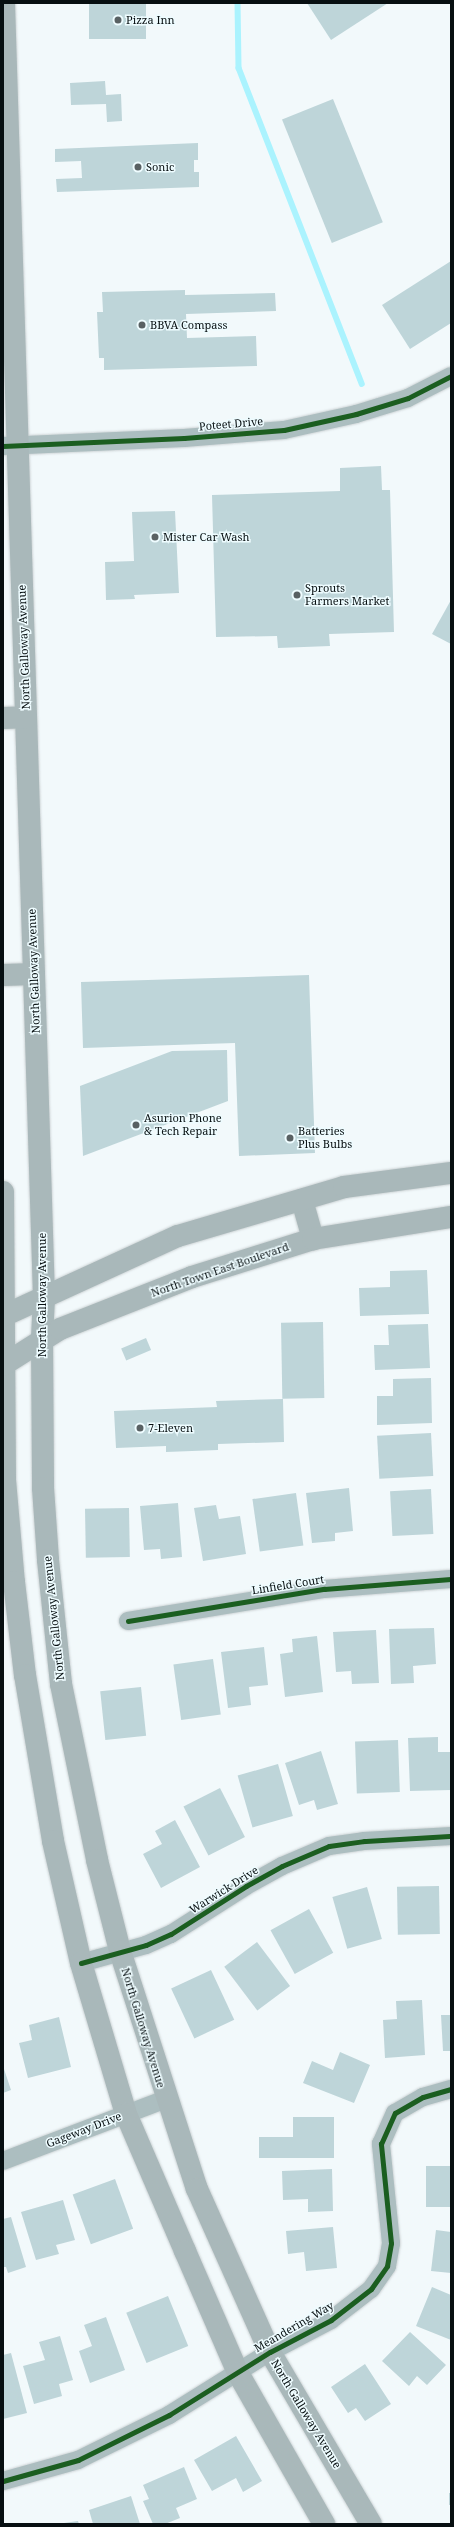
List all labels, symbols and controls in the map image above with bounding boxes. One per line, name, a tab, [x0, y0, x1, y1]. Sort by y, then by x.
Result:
place label: Pizza Inn	[126, 13, 175, 27]
marker: Pizza Inn	[113, 15, 123, 25]
place label: Sonic	[146, 160, 174, 174]
marker: Sonic	[133, 162, 143, 172]
place label: BBVA Compass	[150, 318, 227, 332]
marker: BBVA Compass	[137, 320, 147, 330]
street label: Poteet Drive	[198, 415, 264, 433]
place label: Mister Car Wash	[163, 530, 249, 544]
marker: Mister Car Wash	[150, 532, 160, 542]
place label: Sprouts Farmers Market	[305, 582, 389, 608]
street label: North Galloway Avenue	[15, 584, 33, 710]
marker: Sprouts Farmers Market	[292, 590, 302, 600]
street label: North Galloway Avenue	[25, 908, 43, 1034]
place label: Asurion Phone & Tech Repair	[144, 1112, 222, 1138]
marker: Asurion Phone & Tech Repair	[131, 1120, 141, 1130]
place label: Batteries Plus Bulbs	[298, 1125, 352, 1151]
marker: Batteries Plus Bulbs	[285, 1133, 295, 1143]
street label: North Galloway Avenue	[35, 1233, 49, 1357]
street label: North Town East Boulevard	[149, 1240, 291, 1300]
place label: 7-Eleven	[148, 1421, 193, 1435]
marker: 7-Eleven	[135, 1423, 145, 1433]
street label: North Galloway Avenue	[41, 1555, 67, 1681]
street label: Linfield Court	[251, 1573, 325, 1597]
street label: Warwick Drive	[187, 1864, 261, 1916]
street label: North Galloway Avenue	[118, 1966, 168, 2090]
street label: Gageway Drive	[45, 2110, 123, 2150]
street label: Meandering Way	[252, 2299, 336, 2355]
street label: North Galloway Avenue	[268, 2357, 344, 2471]

